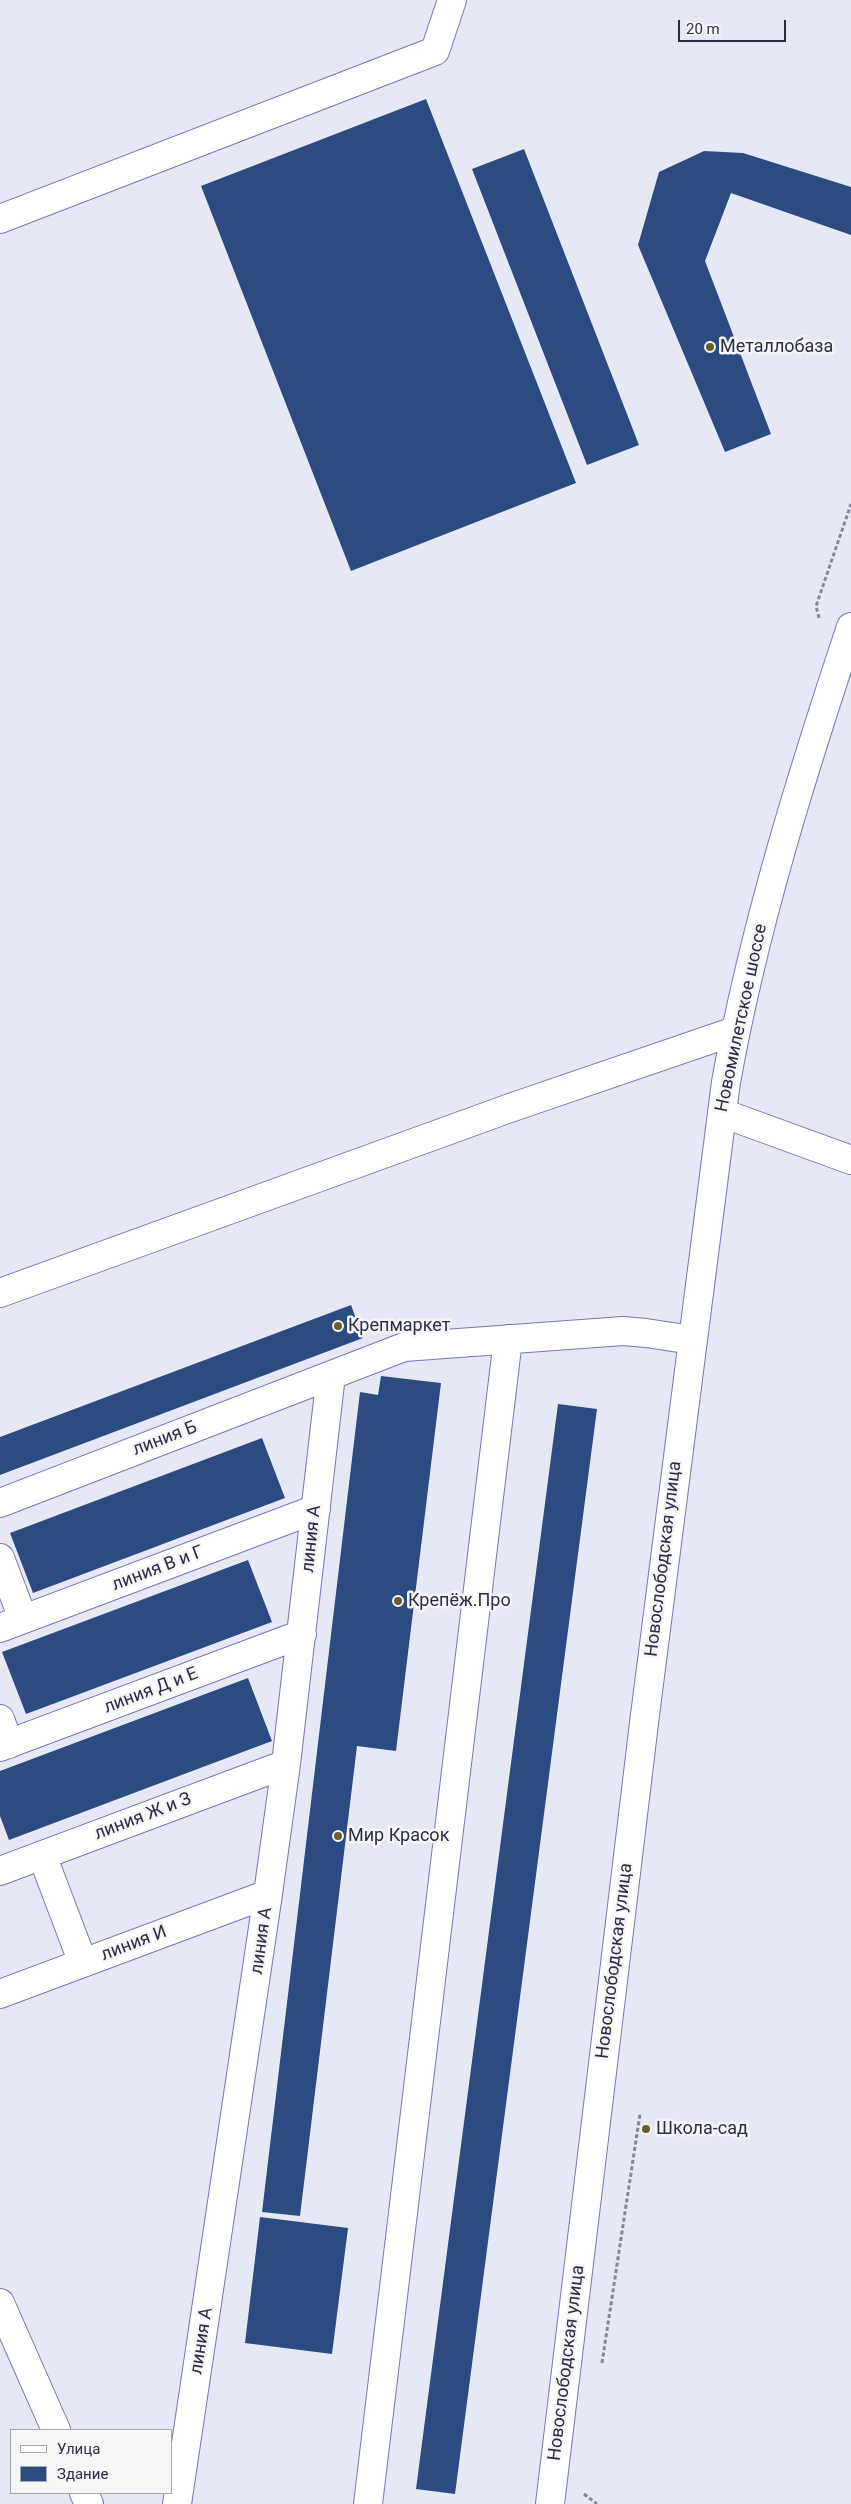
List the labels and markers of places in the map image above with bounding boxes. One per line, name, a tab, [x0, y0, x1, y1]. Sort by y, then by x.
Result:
place label: Металлобаза	[720, 336, 833, 358]
marker: Металлобаза	[704, 341, 716, 353]
place label: Крепмаркет	[348, 1315, 450, 1337]
marker: Крепмаркет	[332, 1320, 344, 1332]
place label: Крепёж.Про	[408, 1590, 511, 1612]
marker: Крепёж.Про	[392, 1595, 404, 1607]
place label: Мир Красок	[348, 1825, 449, 1847]
marker: Мир Красок	[332, 1830, 344, 1842]
place label: Школа-сад	[656, 2118, 748, 2140]
marker: Школа-сад	[640, 2123, 652, 2135]

